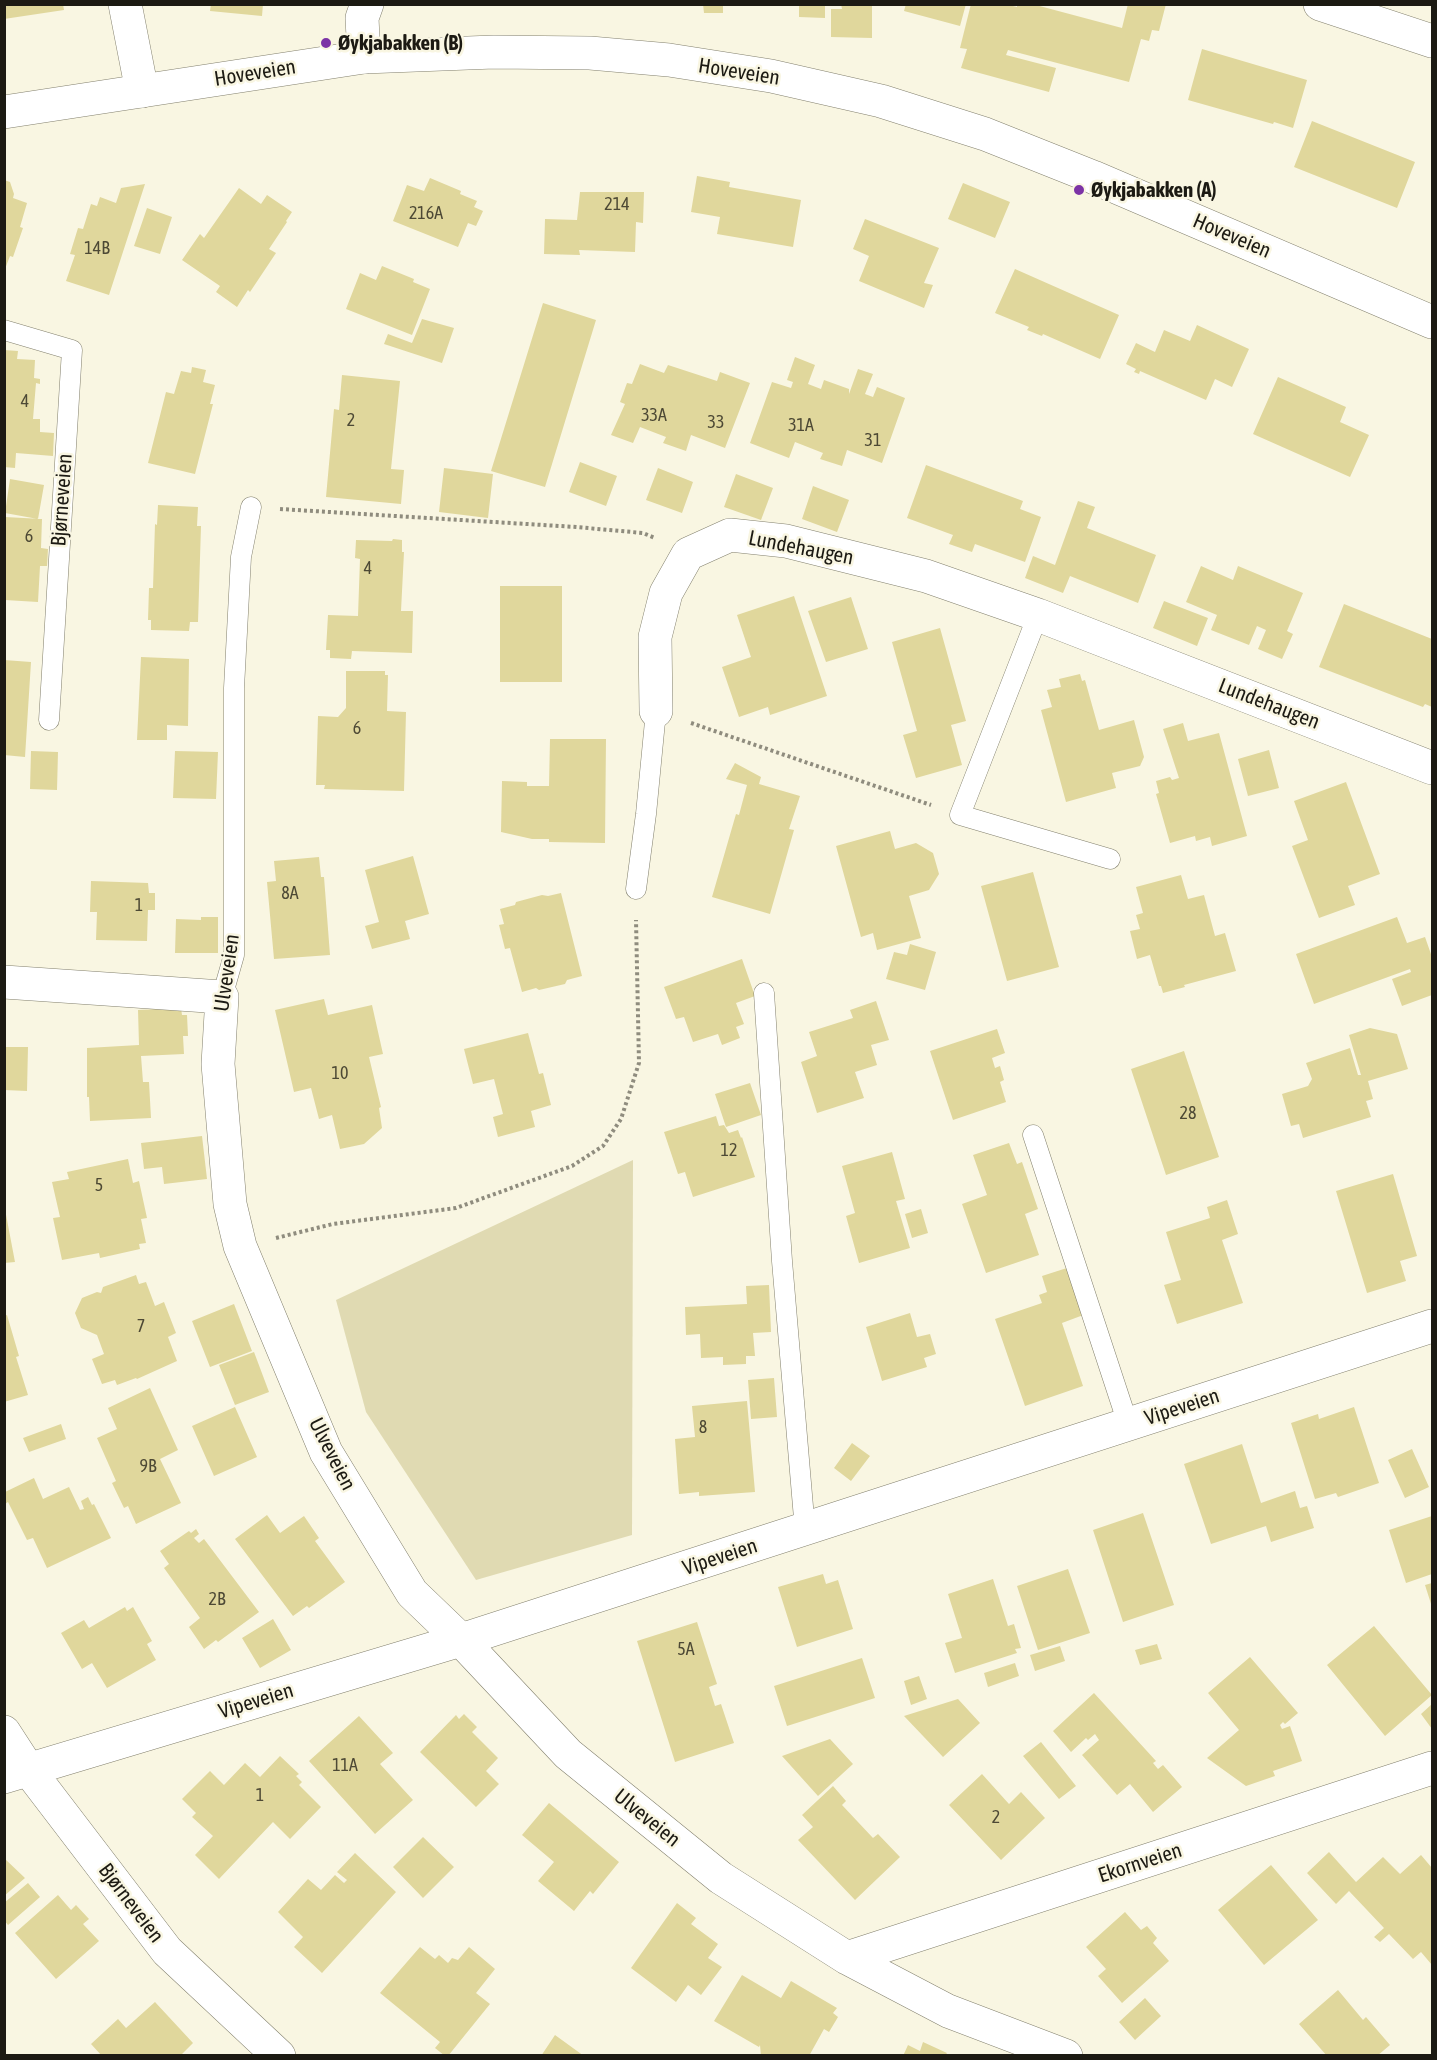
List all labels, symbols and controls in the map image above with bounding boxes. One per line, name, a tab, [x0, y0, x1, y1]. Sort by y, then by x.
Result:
place label: Øykjabakken (B)	[338, 30, 463, 56]
marker: Øykjabakken (B)	[319, 36, 333, 50]
street label: Hoveveien	[696, 53, 782, 91]
street label: Hoveveien	[212, 54, 298, 92]
place label: Øykjabakken (A)	[1091, 177, 1216, 203]
marker: Øykjabakken (A)	[1072, 183, 1086, 197]
house number: 214	[604, 193, 630, 215]
house number: 216A	[409, 202, 443, 224]
street label: Hoveveien	[1189, 208, 1275, 264]
house number: 14B	[84, 237, 110, 259]
house number: 4	[21, 390, 29, 412]
house number: 33A	[641, 404, 667, 426]
house number: 2	[347, 409, 355, 431]
house number: 33	[708, 411, 724, 433]
house number: 31A	[788, 414, 814, 436]
house number: 31	[865, 429, 881, 451]
street label: Bjørneveien	[46, 453, 78, 547]
house number: 6	[25, 525, 33, 547]
street label: Lundehaugen	[746, 525, 856, 571]
house number: 4	[364, 557, 372, 579]
street label: Lundehaugen	[1215, 673, 1323, 735]
house number: 6	[353, 717, 361, 739]
house number: 8A	[281, 882, 299, 904]
house number: 1	[135, 894, 143, 916]
street label: Ulveveien	[209, 933, 245, 1013]
house number: 10	[332, 1062, 348, 1084]
house number: 28	[1180, 1102, 1196, 1124]
house number: 12	[721, 1139, 737, 1161]
house number: 5	[95, 1174, 103, 1196]
house number: 7	[137, 1315, 145, 1337]
street label: Vipeveien	[1142, 1383, 1222, 1431]
street label: Ulveveien	[303, 1414, 361, 1494]
house number: 8	[699, 1416, 707, 1438]
house number: 9B	[140, 1455, 156, 1477]
street label: Vipeveien	[680, 1533, 760, 1581]
house number: 2B	[209, 1588, 225, 1610]
house number: 5A	[677, 1638, 695, 1660]
street label: Vipeveien	[216, 1678, 296, 1724]
house number: 11A	[332, 1754, 358, 1776]
house number: 1	[256, 1784, 264, 1806]
street label: Ulveveien	[609, 1784, 685, 1852]
house number: 2	[992, 1806, 1000, 1828]
street label: Ekornveien	[1095, 1838, 1185, 1888]
street label: Bjørneveien	[93, 1858, 169, 1948]

